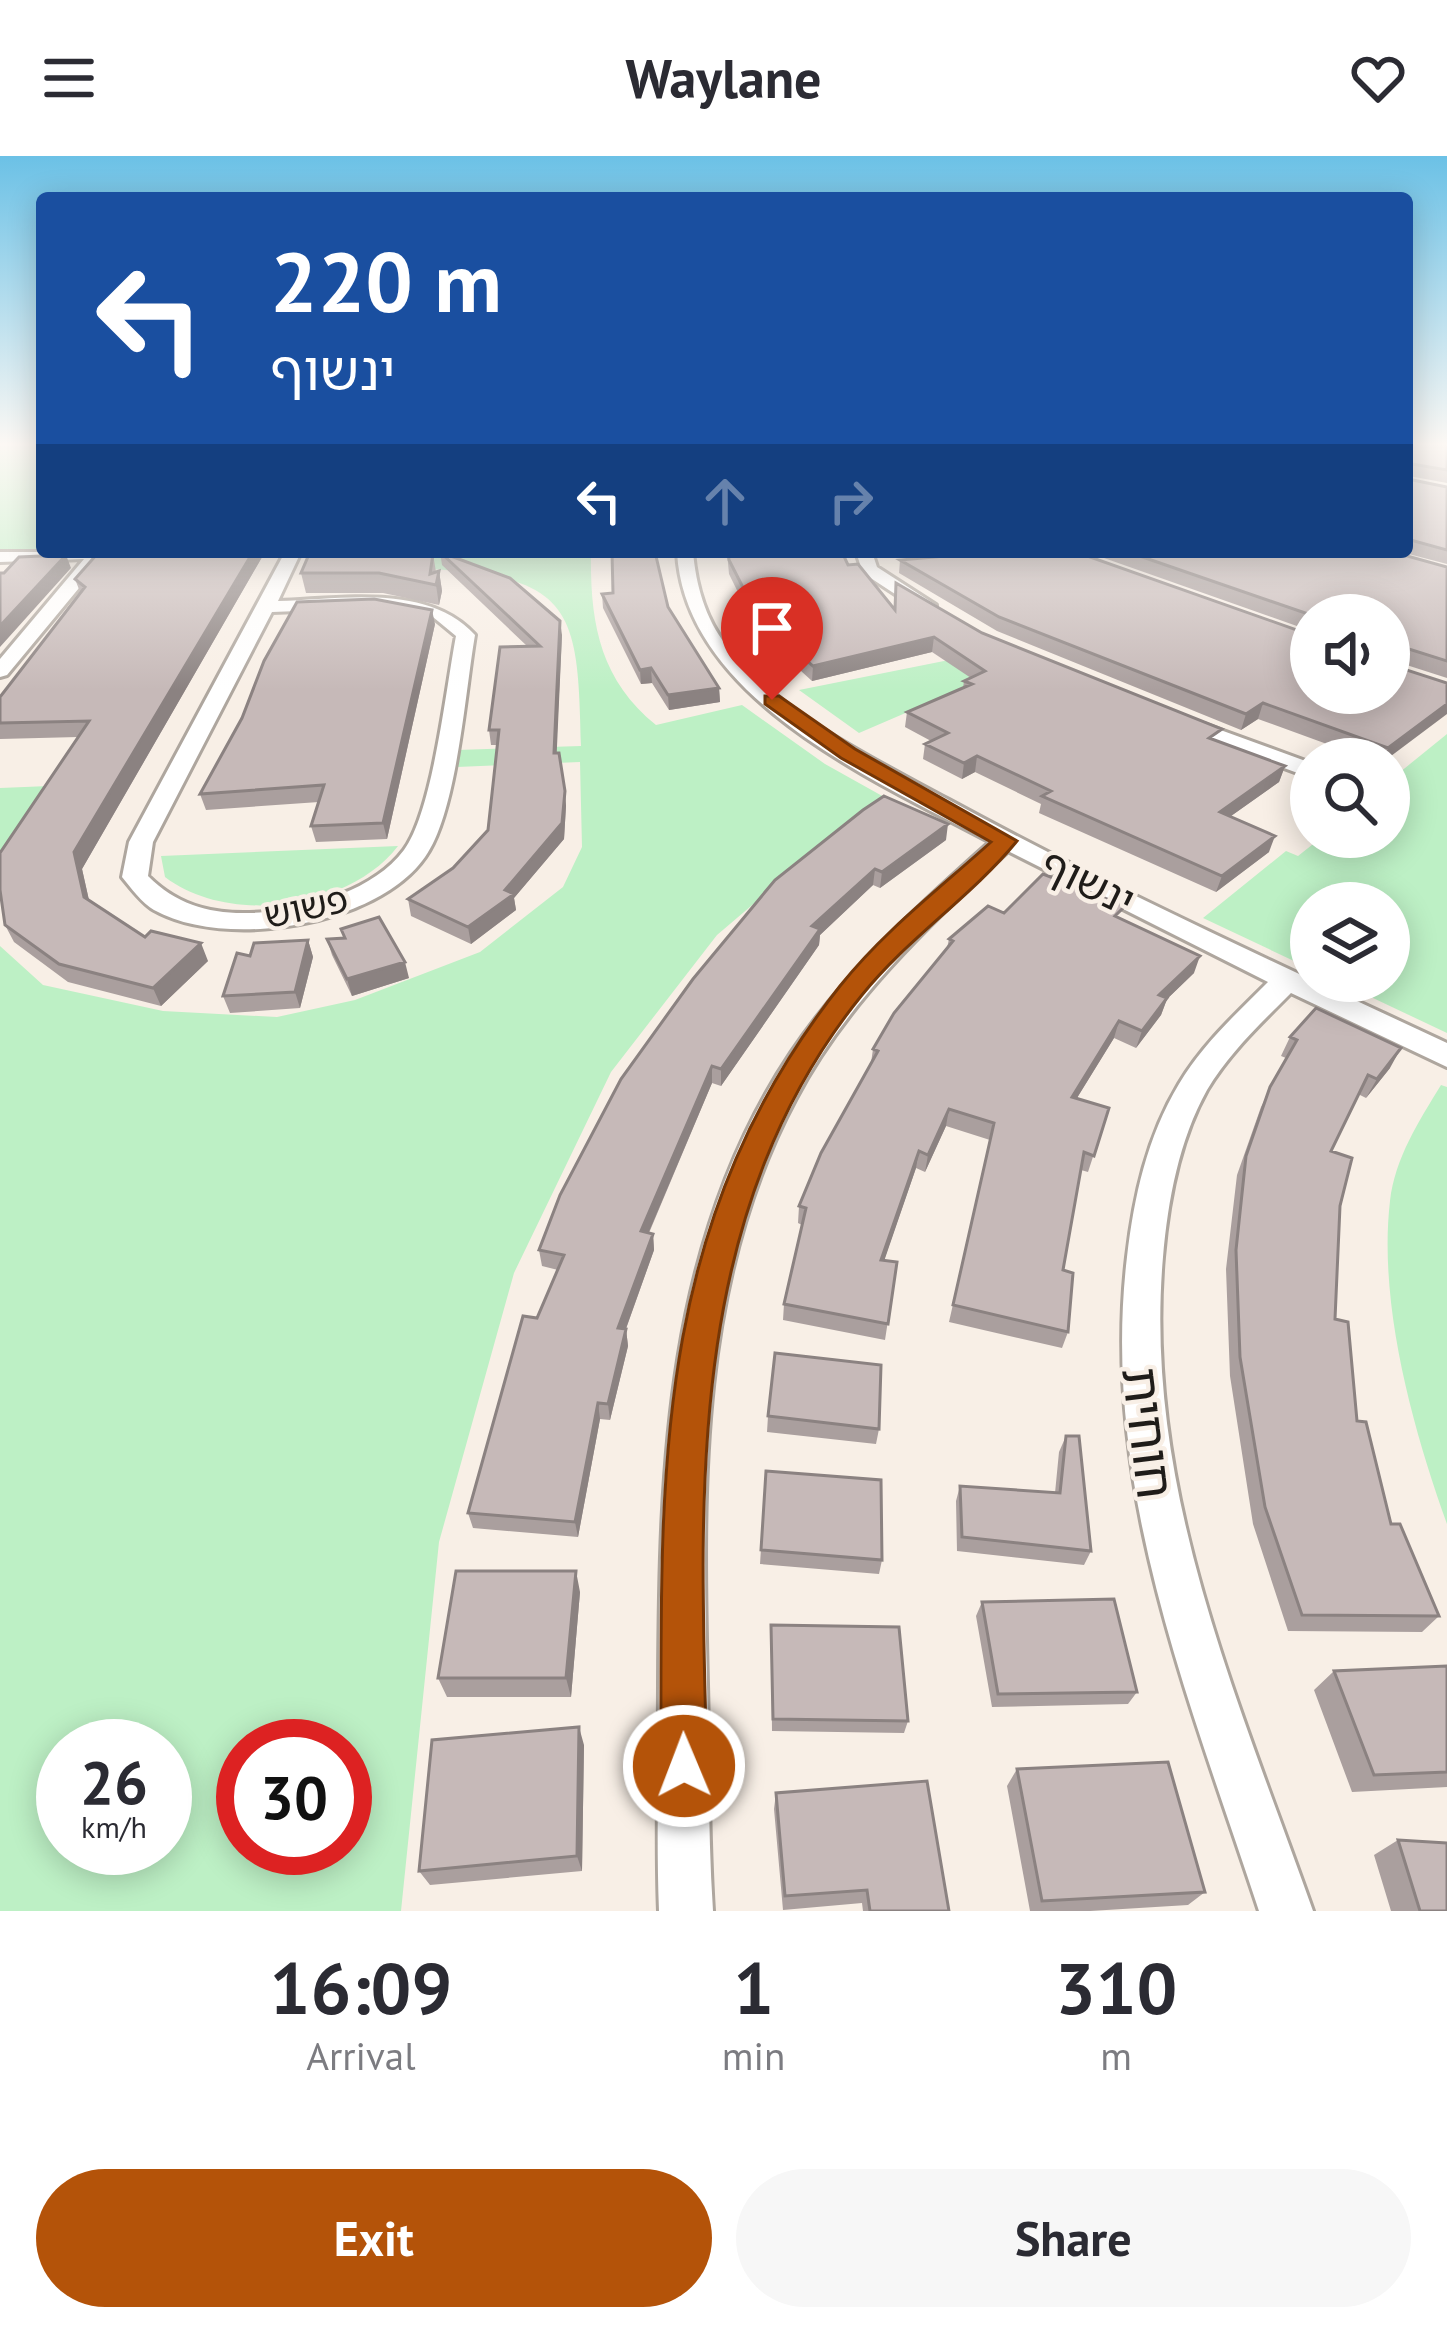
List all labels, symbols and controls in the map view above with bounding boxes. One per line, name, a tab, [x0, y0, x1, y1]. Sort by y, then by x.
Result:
text: Waylane	[625, 43, 822, 113]
icon: menu	[36, 45, 102, 111]
icon: heart	[1345, 45, 1411, 111]
text: 220 m	[270, 226, 502, 335]
icon: left	[72, 240, 228, 396]
text: ינשוף	[270, 335, 396, 405]
icon: left	[566, 468, 632, 534]
icon: ahead	[692, 468, 758, 534]
icon: right	[818, 468, 884, 534]
pin	[721, 577, 823, 700]
map controls	[1290, 594, 1410, 1002]
button: sound	[1290, 594, 1410, 714]
icon: arrive	[739, 595, 805, 661]
button: search	[1290, 738, 1410, 858]
street label: ינשוף	[1032, 835, 1144, 928]
street label: פשוש	[260, 875, 352, 938]
button: layers	[1290, 882, 1410, 1002]
street label: חוחית	[1108, 1363, 1190, 1502]
position arrow	[621, 1703, 747, 1829]
speed limit sign: 30	[216, 1719, 372, 1875]
text: 26	[80, 1743, 148, 1821]
text: km/h	[81, 1807, 147, 1846]
text: 16:09	[270, 1941, 452, 2034]
text: 1	[733, 1941, 774, 2034]
text: 310	[1055, 1941, 1177, 2034]
text: Arrival	[306, 2030, 416, 2081]
text: min	[722, 2030, 785, 2081]
text: m	[1100, 2030, 1132, 2081]
button: Exit	[36, 2169, 712, 2307]
button: Share	[736, 2169, 1411, 2307]

